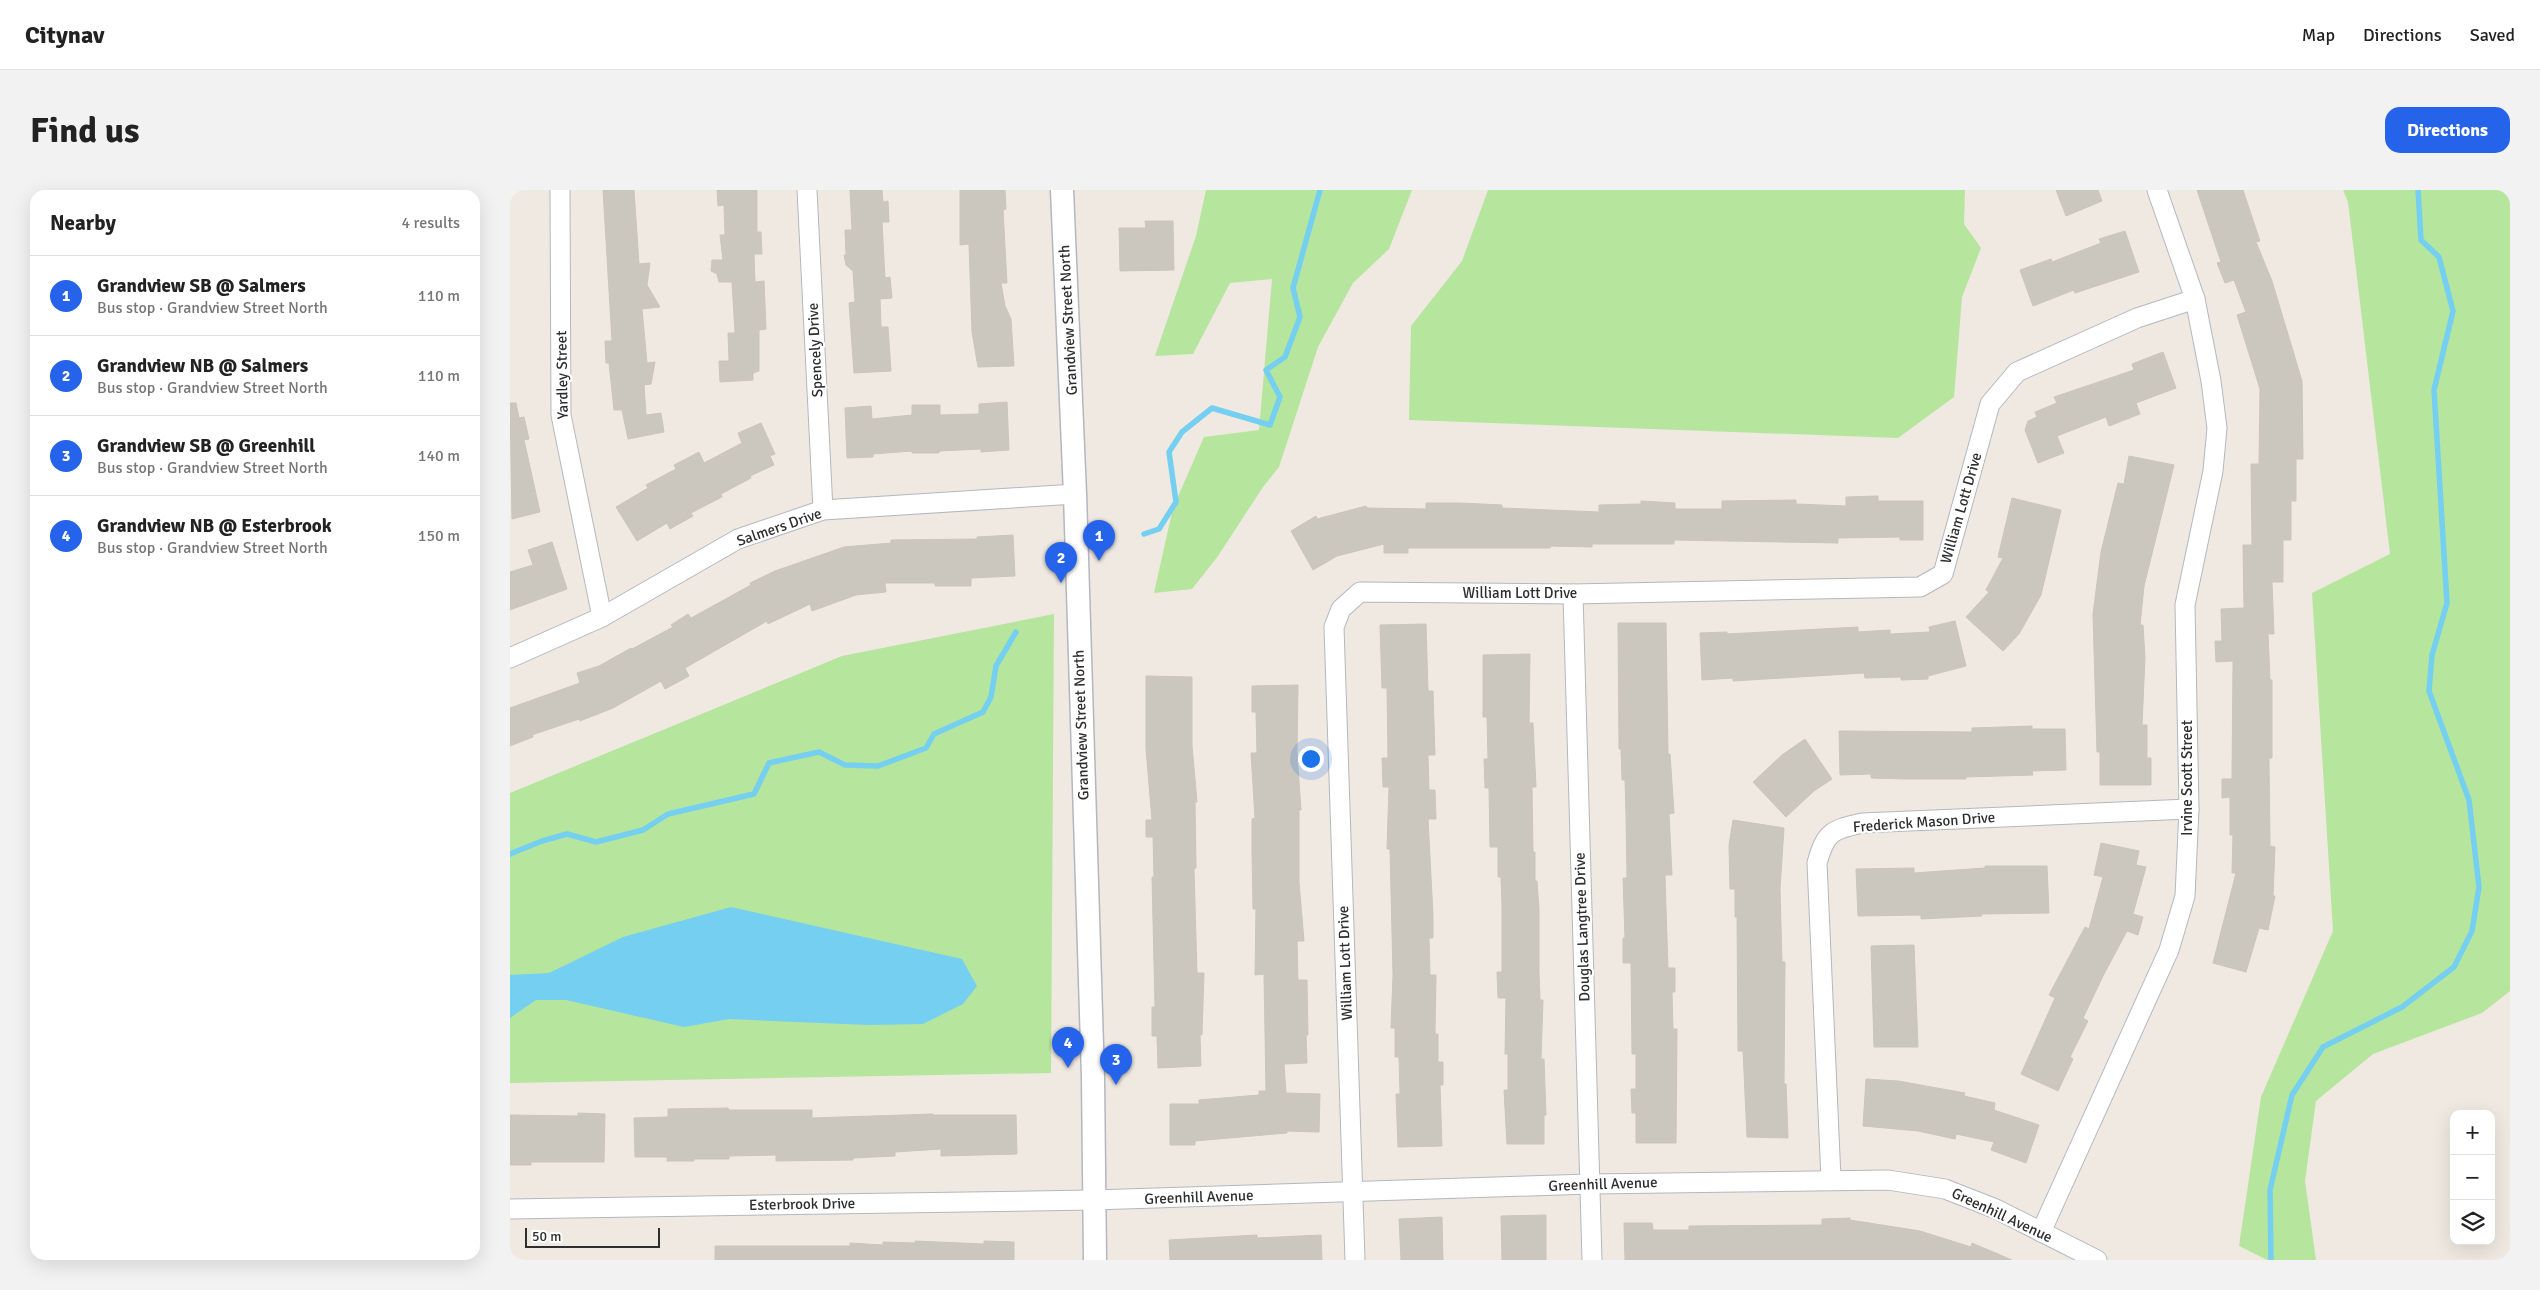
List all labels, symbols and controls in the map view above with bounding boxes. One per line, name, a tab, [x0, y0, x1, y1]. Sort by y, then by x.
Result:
text: Citynav	[25, 20, 104, 50]
text: Map	[2302, 24, 2335, 46]
text: Directions	[2363, 24, 2442, 46]
text: Saved	[2470, 24, 2515, 46]
button: Directions	[2385, 107, 2510, 153]
text: Find us	[30, 109, 140, 152]
text: Nearby	[50, 210, 116, 236]
text: 4 results	[401, 213, 460, 233]
street label: Grandview Street North	[1055, 244, 1081, 396]
text: Grandview SB @ Salmers	[97, 274, 306, 298]
text: 1	[62, 286, 70, 306]
text: 110 m	[418, 286, 460, 306]
text: Bus stop · Grandview Street North	[97, 298, 328, 318]
street label: Spencely Drive	[804, 302, 826, 398]
street label: Yardley Street	[552, 330, 572, 420]
text: Grandview NB @ Salmers	[97, 354, 308, 378]
text: 2	[62, 366, 70, 386]
text: 110 m	[418, 366, 460, 386]
text: Bus stop · Grandview Street North	[97, 378, 328, 398]
text: Grandview SB @ Greenhill	[97, 434, 315, 458]
text: 3	[62, 446, 70, 466]
text: 140 m	[418, 446, 460, 466]
street label: William Lott Drive	[1937, 450, 1985, 566]
text: Bus stop · Grandview Street North	[97, 458, 328, 478]
street label: Salmers Drive	[734, 504, 824, 550]
text: Grandview NB @ Esterbrook	[97, 514, 332, 538]
pin: 1	[1083, 520, 1115, 561]
text: 4	[62, 526, 70, 546]
text: 150 m	[418, 526, 460, 546]
text: Bus stop · Grandview Street North	[97, 538, 328, 558]
pin: 2	[1045, 542, 1077, 583]
street label: William Lott Drive	[1463, 584, 1577, 602]
street label: Grandview Street North	[1069, 649, 1093, 801]
street label: Irvine Scott Street	[2178, 720, 2196, 836]
your location	[1298, 746, 1324, 772]
street label: Frederick Mason Drive	[1852, 808, 1996, 836]
street label: Douglas Langtree Drive	[1570, 852, 1594, 1002]
street label: William Lott Drive	[1334, 905, 1356, 1021]
pin: 4	[1052, 1027, 1084, 1068]
pin: 3	[1100, 1044, 1132, 1085]
map controls	[2450, 1110, 2495, 1245]
button: +	[2450, 1110, 2495, 1155]
button: −	[2450, 1155, 2495, 1200]
street label: Greenhill Avenue	[1548, 1173, 1658, 1195]
street label: Greenhill Avenue	[1949, 1184, 2055, 1246]
street label: Greenhill Avenue	[1144, 1186, 1254, 1208]
street label: Esterbrook Drive	[749, 1194, 855, 1214]
button: layers	[2450, 1200, 2495, 1245]
scale bar	[525, 1225, 660, 1248]
text: 50 m	[532, 1228, 561, 1245]

